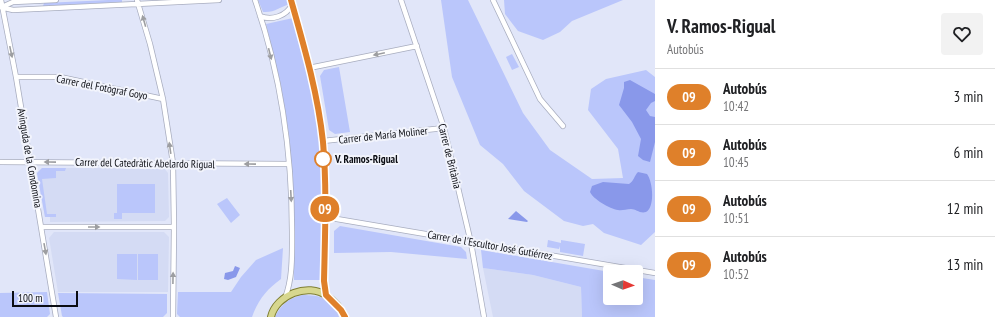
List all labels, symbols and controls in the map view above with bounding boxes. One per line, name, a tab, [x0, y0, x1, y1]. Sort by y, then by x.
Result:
button: heart	[941, 13, 983, 55]
text: V. Ramos-Rigual	[667, 14, 776, 38]
one-way arrow	[141, 15, 147, 27]
text: Autobús	[667, 41, 704, 58]
one-way arrow	[8, 46, 14, 58]
one-way arrow	[268, 48, 274, 60]
one-way arrow	[372, 51, 385, 57]
street label: Carrer del Fotògraf Goyo	[55, 71, 149, 103]
text: Autobús	[723, 79, 767, 98]
text: 3 min	[953, 87, 983, 106]
text: 09	[682, 88, 696, 106]
text: 10:42	[723, 98, 749, 115]
street label: Avinguda de la Condomina	[14, 107, 46, 209]
street label: Carrer de Britània	[435, 122, 465, 190]
street label: Carrer de María Moliner	[338, 123, 428, 147]
text: Autobús	[723, 135, 767, 154]
one-way arrow	[167, 142, 173, 154]
text: 6 min	[953, 143, 983, 162]
text: 09	[682, 144, 696, 162]
marker: V. Ramos-Rigual	[314, 150, 332, 168]
place label: V. Ramos-Rigual	[334, 152, 398, 166]
text: 10:45	[723, 154, 749, 171]
street label: Carrer del Catedràtic Abelardo Rigual	[75, 155, 216, 171]
one-way arrow	[43, 159, 56, 165]
one-way arrow	[243, 161, 256, 167]
one-way arrow	[288, 190, 295, 202]
text: Autobús	[723, 191, 767, 210]
line badge: 09	[307, 196, 343, 222]
text: 12 min	[947, 199, 983, 218]
text: 09	[318, 200, 332, 218]
text: 09	[682, 200, 696, 218]
text: 10:51	[723, 210, 749, 227]
one-way arrow	[88, 224, 101, 230]
street label: Carrer de l'Escultor José Gutiérrez	[426, 227, 554, 263]
one-way arrow	[42, 243, 48, 255]
text: Autobús	[723, 247, 767, 266]
text: 13 min	[947, 255, 983, 274]
text: 09	[682, 256, 696, 274]
north arrow	[603, 265, 643, 305]
map controls	[603, 265, 643, 305]
text: 10:52	[723, 266, 749, 283]
one-way arrow	[170, 271, 176, 284]
scale bar	[12, 289, 78, 308]
text: 100 m	[18, 291, 42, 305]

